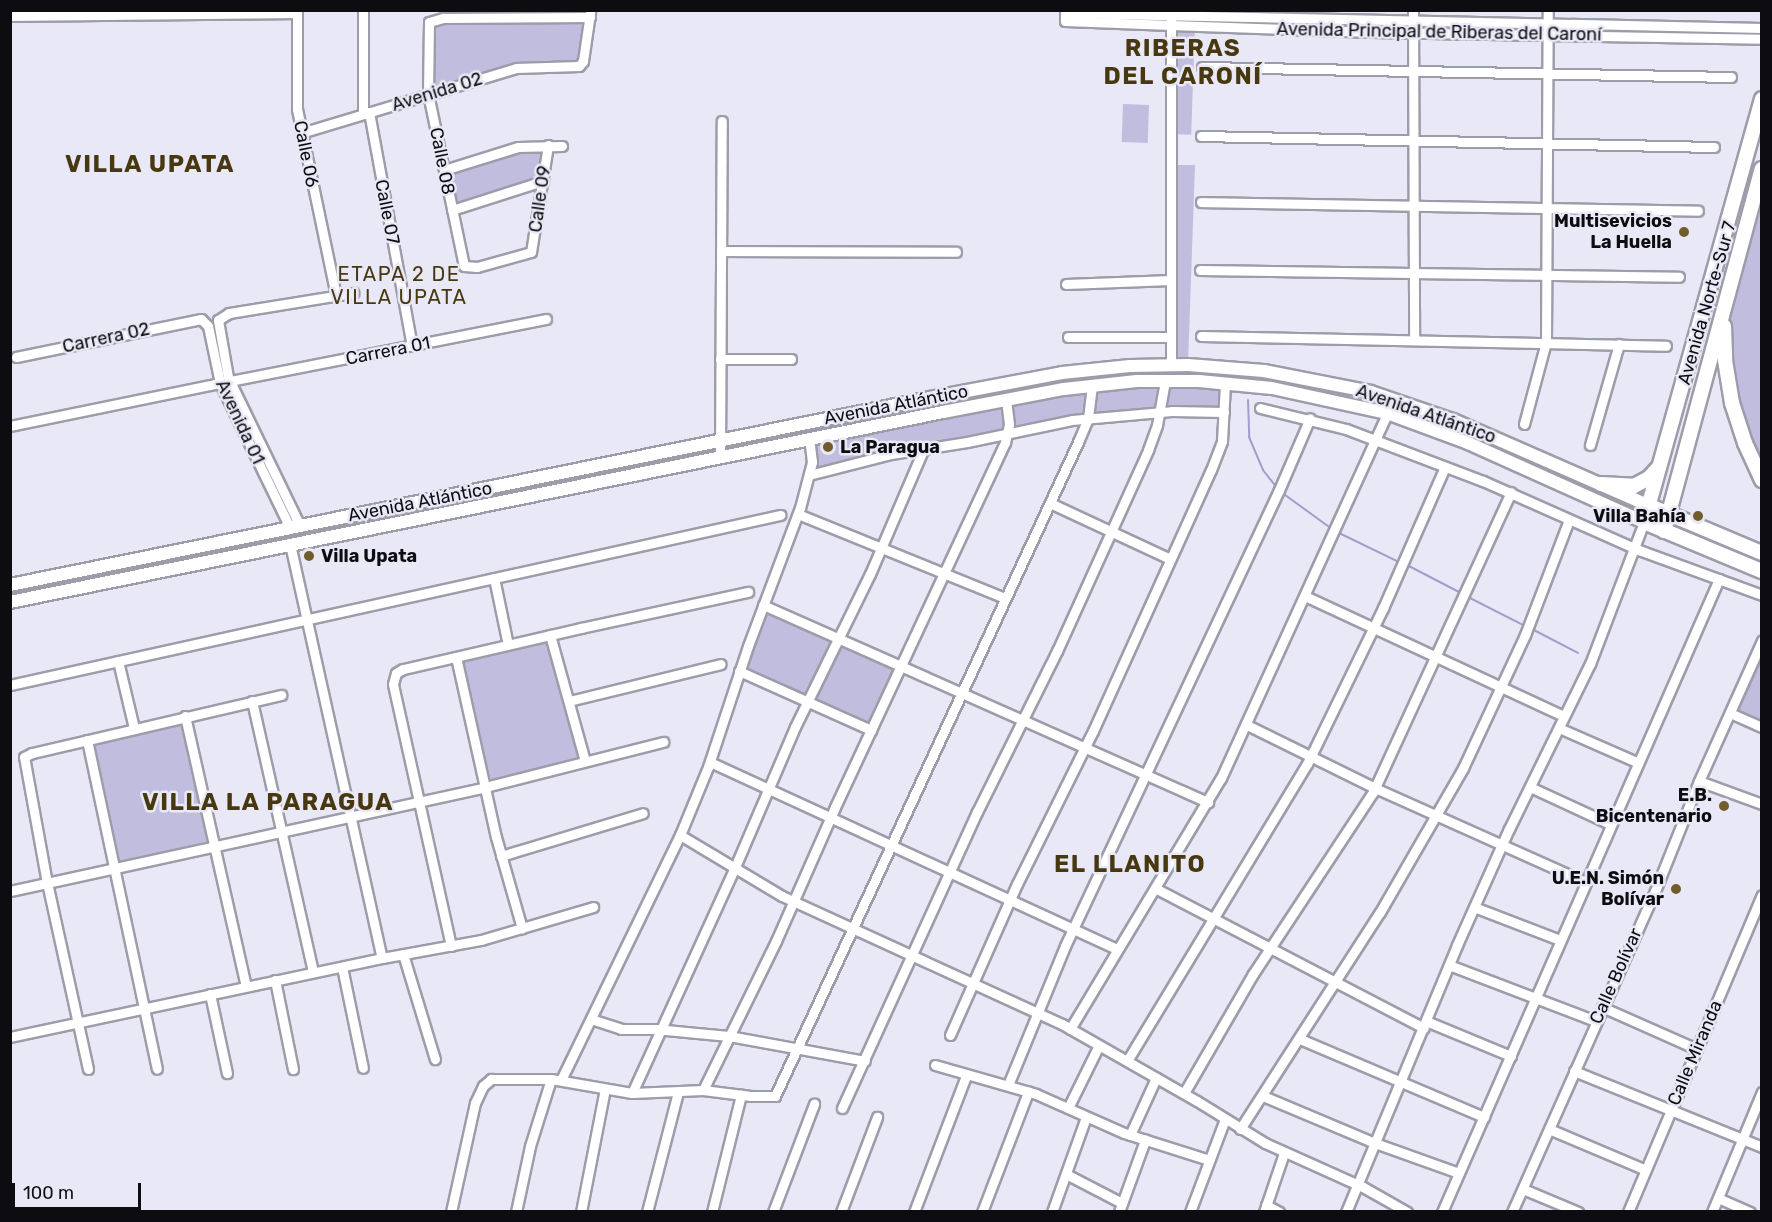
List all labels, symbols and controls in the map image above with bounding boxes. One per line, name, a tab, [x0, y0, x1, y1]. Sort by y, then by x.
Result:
street label: Avenida Principal de Riberas del Caroní	[1276, 18, 1602, 46]
district label: RIBERAS DEL CARONÍ	[1103, 35, 1263, 91]
street label: Avenida 02	[389, 68, 485, 116]
street label: Calle 06	[289, 119, 323, 189]
street label: Calle 08	[425, 126, 459, 196]
district label: VILLA UPATA	[65, 151, 235, 179]
street label: Calle 09	[525, 164, 555, 234]
street label: Calle 07	[370, 178, 404, 246]
place label: Multisevicios La Huella	[1554, 211, 1672, 254]
street label: Avenida Norte-Sur 7	[1673, 219, 1741, 387]
marker: Multisevicios La Huella	[1677, 225, 1691, 239]
district label: ETAPA 2 DE VILLA UPATA	[330, 262, 468, 309]
street label: Carrera 02	[60, 318, 152, 358]
street label: Carrera 01	[344, 332, 432, 370]
street label: Avenida 01	[211, 376, 269, 468]
street label: Avenida Atlántico	[822, 380, 970, 430]
street label: Avenida Atlántico	[1353, 380, 1499, 448]
place label: La Paragua	[840, 436, 940, 458]
marker: La Paragua	[821, 440, 835, 454]
street label: Avenida Atlántico	[346, 477, 494, 527]
place label: Villa Bahía	[1593, 505, 1686, 527]
marker: Villa Bahía	[1691, 509, 1705, 523]
place label: Villa Upata	[321, 545, 417, 567]
marker: Villa Upata	[302, 549, 316, 563]
place label: E.B. Bicentenario	[1596, 785, 1712, 828]
district label: VILLA LA PARAGUA	[141, 789, 395, 817]
marker: E.B. Bicentenario	[1717, 799, 1731, 813]
district label: EL LLANITO	[1054, 851, 1206, 879]
place label: U.E.N. Simón Bolívar	[1552, 868, 1664, 910]
marker: U.E.N. Simón Bolívar	[1669, 882, 1683, 896]
street label: Calle Bolívar	[1585, 925, 1647, 1027]
street label: Calle Miranda	[1663, 997, 1727, 1109]
scale bar	[15, 1171, 144, 1209]
text: 100 m	[23, 1182, 74, 1204]

